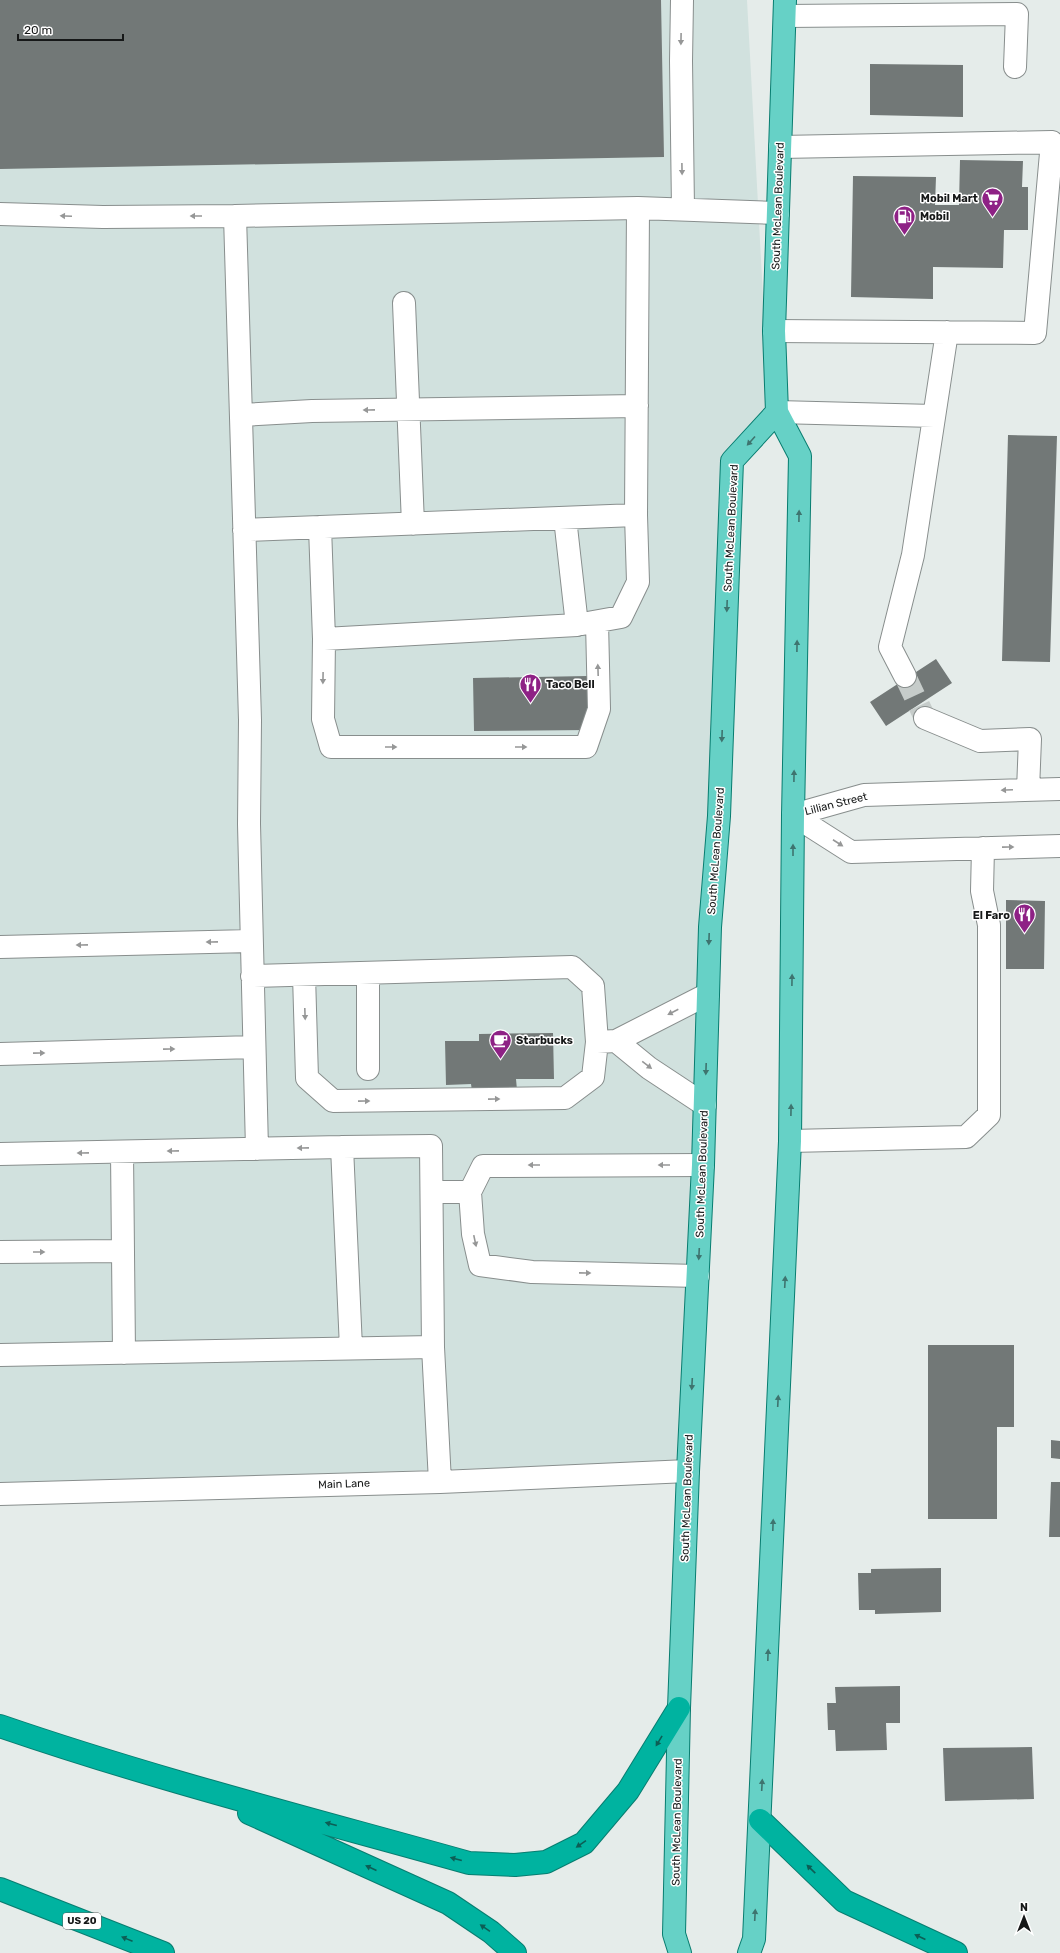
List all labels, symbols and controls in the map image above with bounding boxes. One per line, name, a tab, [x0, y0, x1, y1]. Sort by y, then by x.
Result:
scale bar	[18, 16, 123, 42]
text: 20 m	[24, 23, 52, 37]
one-way arrow	[678, 33, 684, 46]
street label: South McLean Boulevard	[769, 142, 787, 270]
one-way arrow	[679, 163, 685, 176]
supermarket icon: Mobil Mart	[980, 185, 1006, 218]
place label: Mobil Mart	[921, 192, 978, 205]
fuel station icon: Mobil	[892, 203, 918, 236]
place label: Mobil	[920, 210, 949, 223]
one-way arrow	[59, 213, 72, 219]
one-way arrow	[189, 213, 202, 219]
one-way arrow	[363, 407, 375, 414]
one-way arrow	[746, 436, 755, 446]
street label: South McLean Boulevard	[721, 464, 741, 592]
one-way arrow	[796, 509, 802, 522]
one-way arrow	[724, 600, 730, 613]
one-way arrow	[794, 639, 800, 652]
one-way arrow	[595, 663, 601, 676]
restaurant icon: Taco Bell	[518, 671, 544, 704]
one-way arrow	[320, 672, 326, 685]
place label: Taco Bell	[546, 678, 595, 691]
one-way arrow	[719, 730, 725, 743]
one-way arrow	[385, 744, 398, 750]
one-way arrow	[515, 744, 528, 750]
one-way arrow	[791, 769, 797, 782]
street label: South McLean Boulevard	[705, 787, 727, 915]
one-way arrow	[1001, 787, 1013, 794]
street label: Lillian Street	[803, 790, 869, 818]
one-way arrow	[832, 840, 844, 847]
one-way arrow	[790, 843, 796, 856]
one-way arrow	[1002, 844, 1015, 850]
restaurant icon: El Faro	[1012, 902, 1038, 935]
place label: El Faro	[973, 909, 1010, 922]
one-way arrow	[706, 933, 713, 945]
one-way arrow	[205, 939, 218, 945]
one-way arrow	[75, 942, 88, 948]
one-way arrow	[789, 973, 795, 986]
one-way arrow	[302, 1008, 309, 1020]
one-way arrow	[667, 1009, 679, 1015]
cafe icon: Starbucks	[487, 1027, 513, 1060]
place label: Starbucks	[516, 1034, 573, 1047]
one-way arrow	[163, 1046, 176, 1052]
one-way arrow	[33, 1049, 45, 1056]
one-way arrow	[642, 1061, 652, 1069]
one-way arrow	[702, 1063, 709, 1075]
one-way arrow	[488, 1096, 501, 1102]
one-way arrow	[358, 1098, 371, 1104]
one-way arrow	[788, 1103, 794, 1116]
street label: South McLean Boulevard	[693, 1110, 711, 1238]
one-way arrow	[296, 1145, 309, 1151]
one-way arrow	[166, 1148, 179, 1154]
one-way arrow	[76, 1150, 89, 1156]
one-way arrow	[527, 1162, 540, 1168]
one-way arrow	[657, 1162, 670, 1168]
one-way arrow	[472, 1235, 478, 1247]
one-way arrow	[695, 1248, 702, 1260]
one-way arrow	[33, 1249, 46, 1255]
one-way arrow	[579, 1270, 592, 1276]
one-way arrow	[781, 1276, 788, 1288]
one-way arrow	[689, 1378, 696, 1390]
one-way arrow	[775, 1395, 782, 1407]
street label: South McLean Boulevard	[678, 1434, 696, 1562]
street label: Main Lane	[318, 1477, 370, 1491]
one-way arrow	[769, 1519, 776, 1531]
one-way arrow	[764, 1649, 771, 1661]
one-way arrow	[655, 1735, 662, 1747]
street label: South McLean Boulevard	[669, 1758, 685, 1886]
one-way arrow	[759, 1778, 765, 1791]
one-way arrow	[325, 1821, 337, 1827]
one-way arrow	[576, 1840, 586, 1848]
one-way arrow	[450, 1856, 462, 1862]
one-way arrow	[806, 1864, 816, 1874]
one-way arrow	[365, 1865, 376, 1871]
north arrow	[1004, 1897, 1044, 1937]
text: N	[1020, 1901, 1028, 1914]
one-way arrow	[752, 1909, 759, 1921]
road number: US 20	[63, 1913, 101, 1929]
one-way arrow	[479, 1925, 491, 1932]
one-way arrow	[915, 1934, 926, 1940]
one-way arrow	[120, 1935, 132, 1941]

